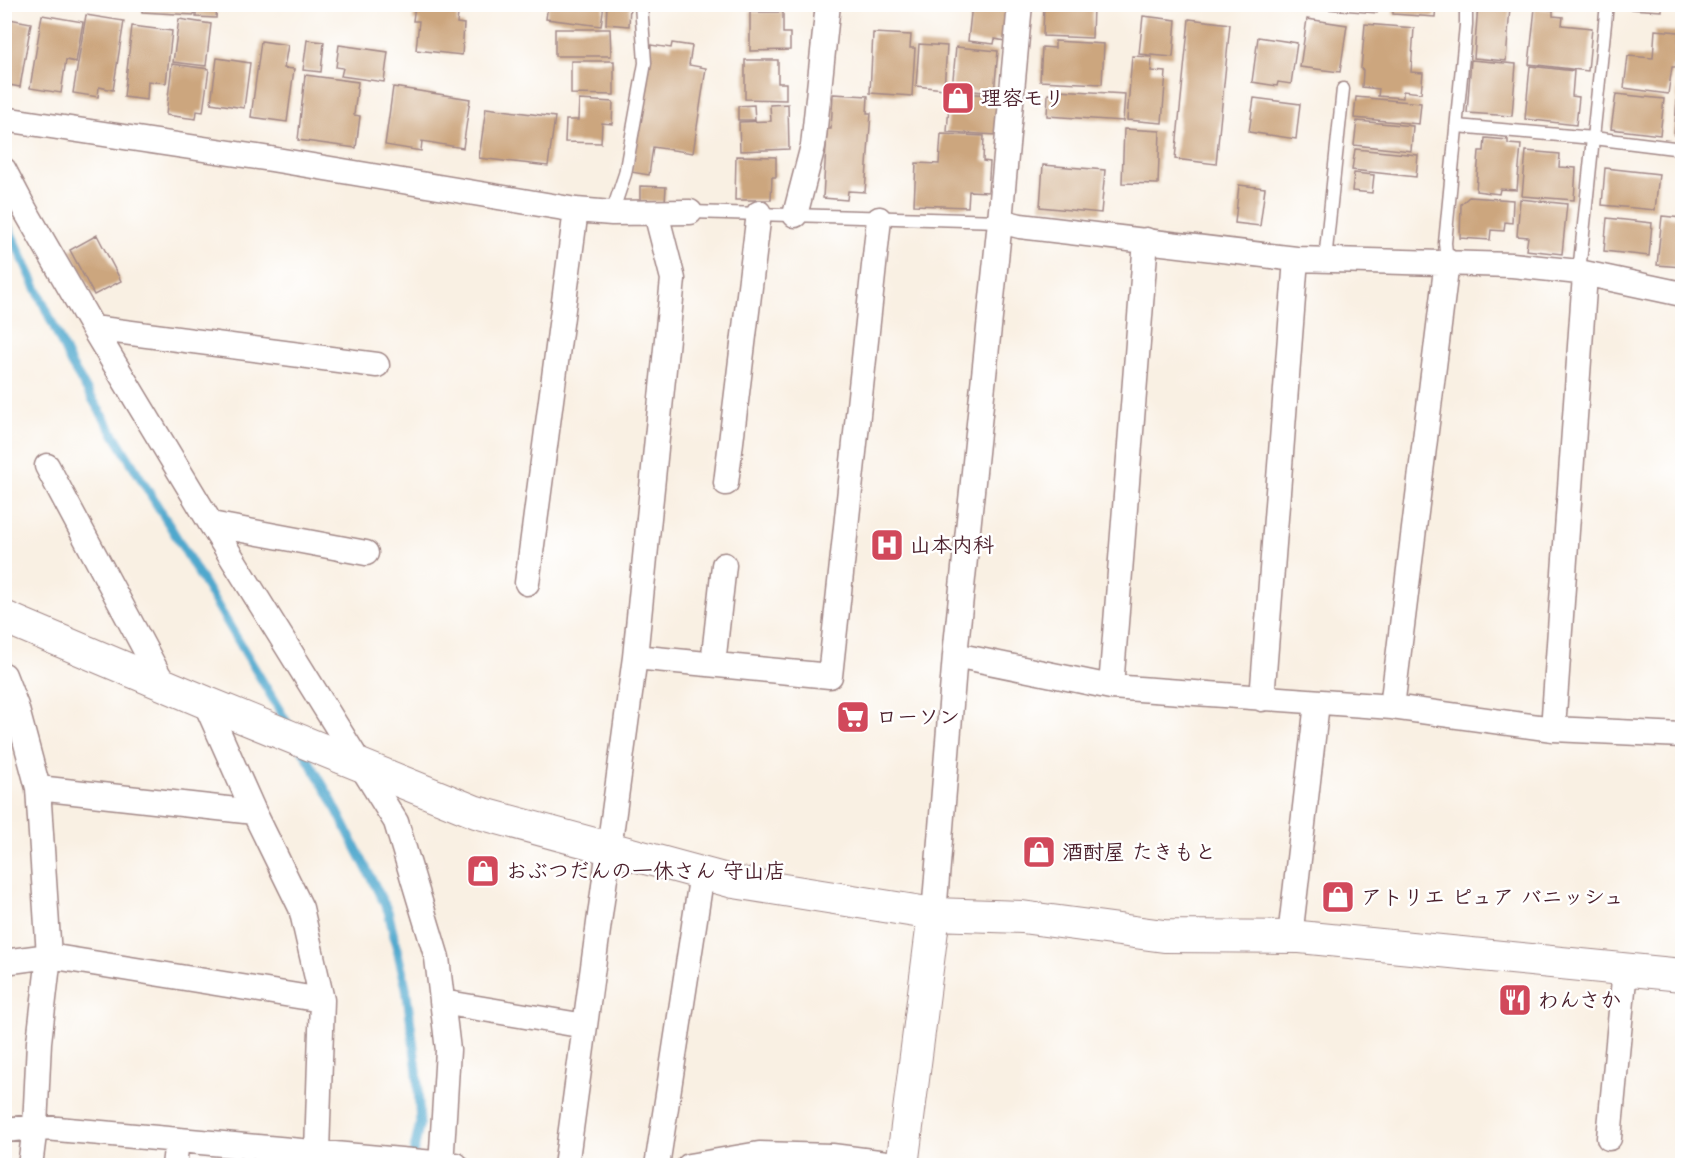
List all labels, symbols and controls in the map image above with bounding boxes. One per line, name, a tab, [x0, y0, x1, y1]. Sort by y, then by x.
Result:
shop icon: 理容モリ	[940, 80, 976, 116]
place label: 理容モリ	[981, 80, 1065, 112]
hospital icon: 山本内科	[869, 527, 905, 563]
place label: 山本内科	[910, 527, 994, 559]
supermarket icon: ローソン	[835, 699, 871, 735]
place label: ローソン	[876, 699, 960, 731]
shop icon: 酒酎屋 たきもと	[1021, 834, 1057, 870]
place label: 酒酎屋 たきもと	[1062, 834, 1216, 866]
shop icon: おぶつだんの一休さん 守山店	[465, 853, 501, 889]
place label: おぶつだんの一休さん 守山店	[506, 853, 786, 885]
shop icon: アトリエ ピュア バニッシュ	[1320, 879, 1356, 915]
place label: アトリエ ピュア バニッシュ	[1361, 879, 1624, 911]
restaurant icon: わんさか	[1497, 982, 1533, 1018]
place label: わんさか	[1538, 982, 1621, 1014]

